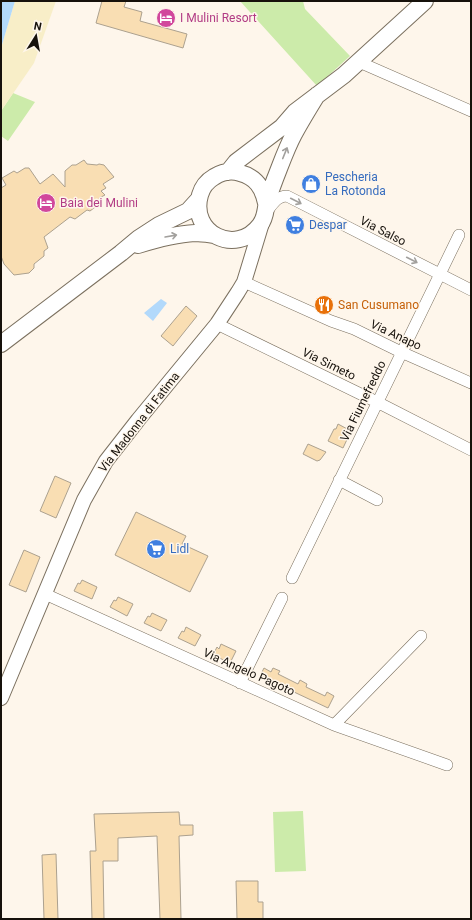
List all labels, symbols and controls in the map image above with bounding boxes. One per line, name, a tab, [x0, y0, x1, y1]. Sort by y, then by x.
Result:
hotel icon: I Mulini Resort	[155, 7, 177, 29]
place label: I Mulini Resort	[180, 11, 257, 25]
north arrow	[16, 16, 56, 56]
text: N	[33, 20, 43, 34]
one-way arrow	[282, 148, 290, 160]
place label: Pescheria La Rotonda	[325, 170, 386, 198]
shop icon: Pescheria La Rotonda	[300, 173, 322, 195]
hotel icon: Baia dei Mulini	[35, 192, 57, 214]
place label: Baia dei Mulini	[60, 196, 138, 210]
one-way arrow	[290, 197, 302, 205]
street label: Via Salso	[358, 213, 408, 249]
supermarket icon: Despar	[284, 214, 306, 236]
place label: Despar	[309, 218, 347, 232]
one-way arrow	[164, 232, 177, 240]
one-way arrow	[405, 257, 417, 264]
restaurant icon: San Cusumano	[313, 294, 335, 316]
place label: San Cusumano	[338, 298, 419, 312]
street label: Via Anapo	[368, 317, 424, 353]
street label: Via Simeto	[300, 345, 358, 383]
street label: Via Fiumefreddo	[337, 358, 389, 444]
street label: Via Madonna di Fatima	[96, 369, 182, 475]
supermarket icon: Lidl	[145, 538, 167, 560]
place label: Lidl	[170, 542, 189, 556]
street label: Via Angelo Pagoto	[201, 646, 297, 699]

